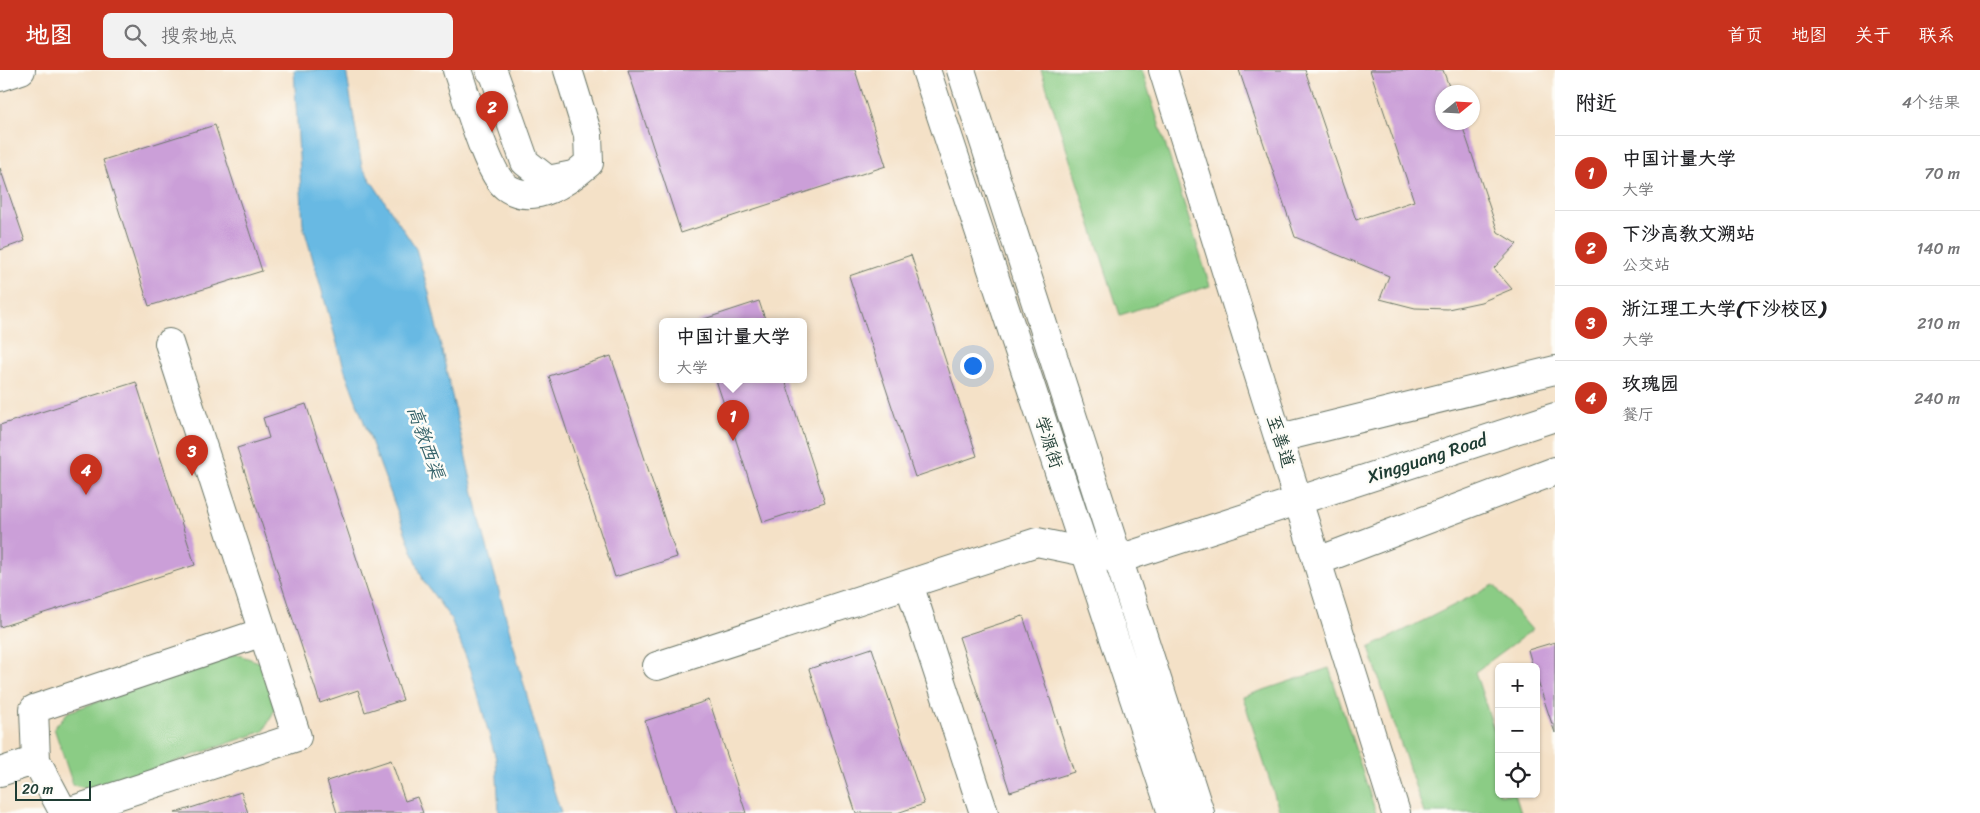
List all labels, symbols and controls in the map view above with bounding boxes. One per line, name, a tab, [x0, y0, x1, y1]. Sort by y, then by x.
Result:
search box	[103, 13, 453, 58]
text: 地图	[25, 14, 73, 56]
text: 搜索地点	[161, 19, 237, 52]
text: 首页	[1727, 19, 1763, 51]
text: 地图	[1791, 19, 1827, 51]
text: 关于	[1855, 19, 1891, 51]
text: 联系	[1919, 19, 1955, 51]
icon: search	[121, 21, 149, 49]
text: 附近	[1575, 84, 1617, 122]
north arrow	[1435, 85, 1480, 130]
text: 4个结果	[1902, 88, 1960, 117]
pin: 2	[476, 91, 508, 132]
text: 中国计量大学	[1622, 142, 1736, 175]
text: 1	[1588, 159, 1594, 188]
text: 70 m	[1924, 159, 1960, 188]
text: 大学	[1622, 175, 1654, 204]
text: 下沙高教文溯站	[1622, 217, 1755, 250]
text: 2	[1586, 234, 1596, 263]
text: 140 m	[1917, 234, 1960, 263]
text: 公交站	[1622, 250, 1670, 279]
text: 浙江理工大学(下沙校区)	[1622, 292, 1825, 325]
text: 3	[1587, 309, 1595, 338]
text: 210 m	[1917, 309, 1960, 338]
popup	[659, 318, 807, 383]
text: 中国计量大学	[676, 320, 790, 353]
text: 大学	[1622, 325, 1654, 354]
text: 大学	[676, 353, 708, 382]
your location	[960, 353, 986, 379]
text: 玫瑰园	[1622, 367, 1679, 400]
text: 4	[1586, 384, 1596, 413]
text: 240 m	[1914, 384, 1960, 413]
pin: 1	[717, 400, 749, 441]
text: 餐厅	[1622, 400, 1654, 429]
water label: 高教西渠	[398, 401, 455, 485]
street label: 至善道	[1257, 410, 1305, 472]
street label: 学源街	[1025, 411, 1073, 473]
street label: Xingguang Road	[1362, 423, 1493, 493]
pin: 3	[176, 435, 208, 476]
pin: 4	[70, 454, 102, 495]
map controls	[1495, 663, 1540, 798]
button: +	[1495, 663, 1540, 708]
button: −	[1495, 708, 1540, 753]
button: locate	[1495, 753, 1540, 798]
text: 20 m	[22, 777, 53, 802]
scale bar	[15, 778, 91, 801]

